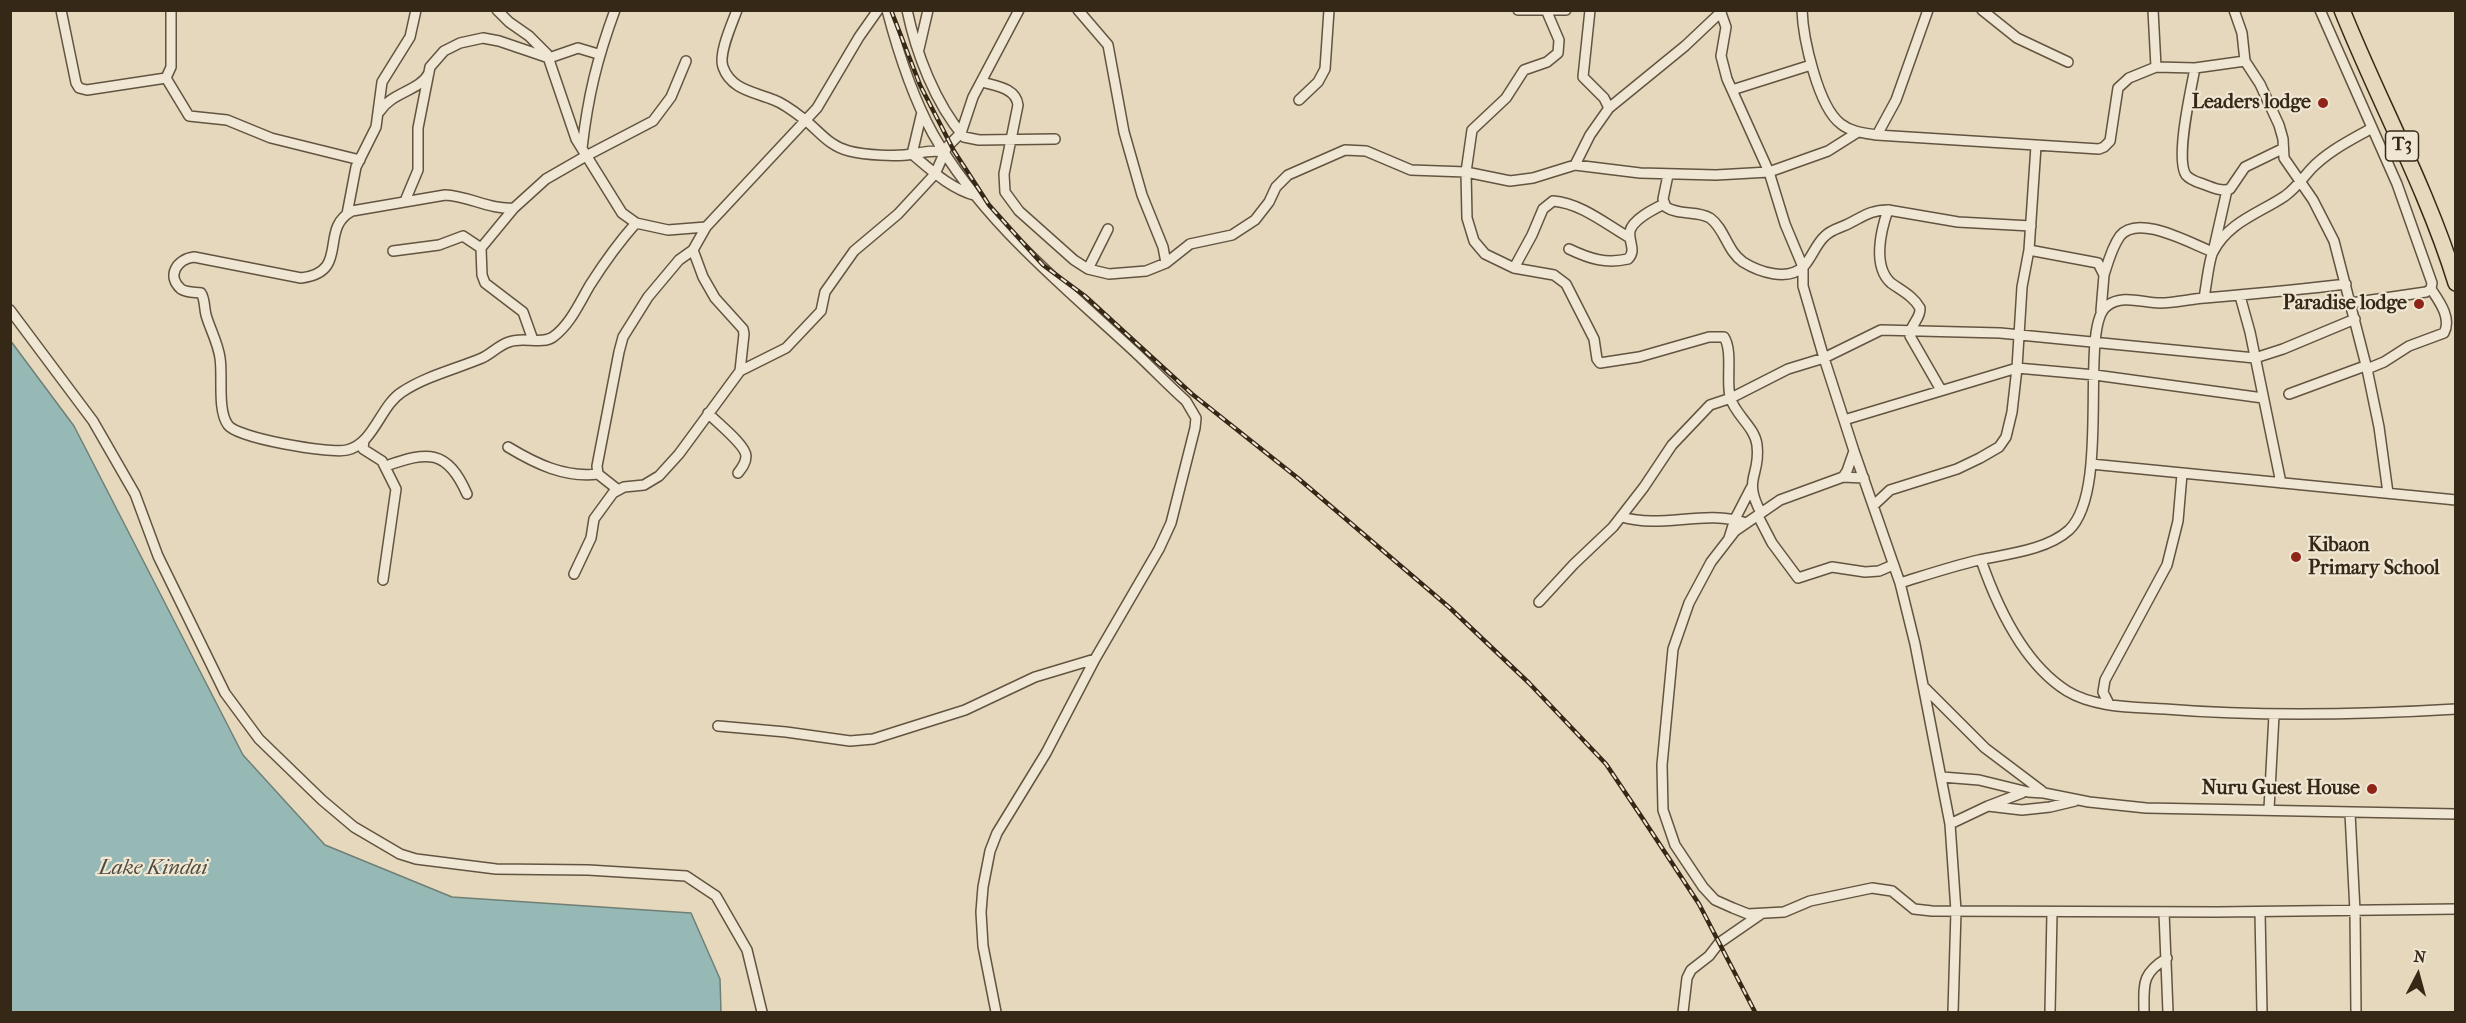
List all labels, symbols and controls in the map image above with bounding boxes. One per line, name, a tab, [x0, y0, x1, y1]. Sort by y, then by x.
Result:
place label: Leaders lodge	[2192, 91, 2311, 115]
marker: Leaders lodge	[2316, 96, 2330, 110]
road number: T3	[2386, 131, 2418, 161]
place label: Paradise lodge	[2283, 292, 2407, 316]
marker: Paradise lodge	[2412, 297, 2426, 311]
place label: Kibaon Primary School	[2308, 534, 2440, 581]
marker: Kibaon Primary School	[2289, 550, 2303, 564]
place label: Nuru Guest House	[2201, 777, 2360, 801]
marker: Nuru Guest House	[2365, 782, 2379, 796]
water label: Lake Kindai	[98, 856, 208, 882]
north arrow	[2388, 945, 2448, 1005]
text: N	[2413, 947, 2427, 967]

